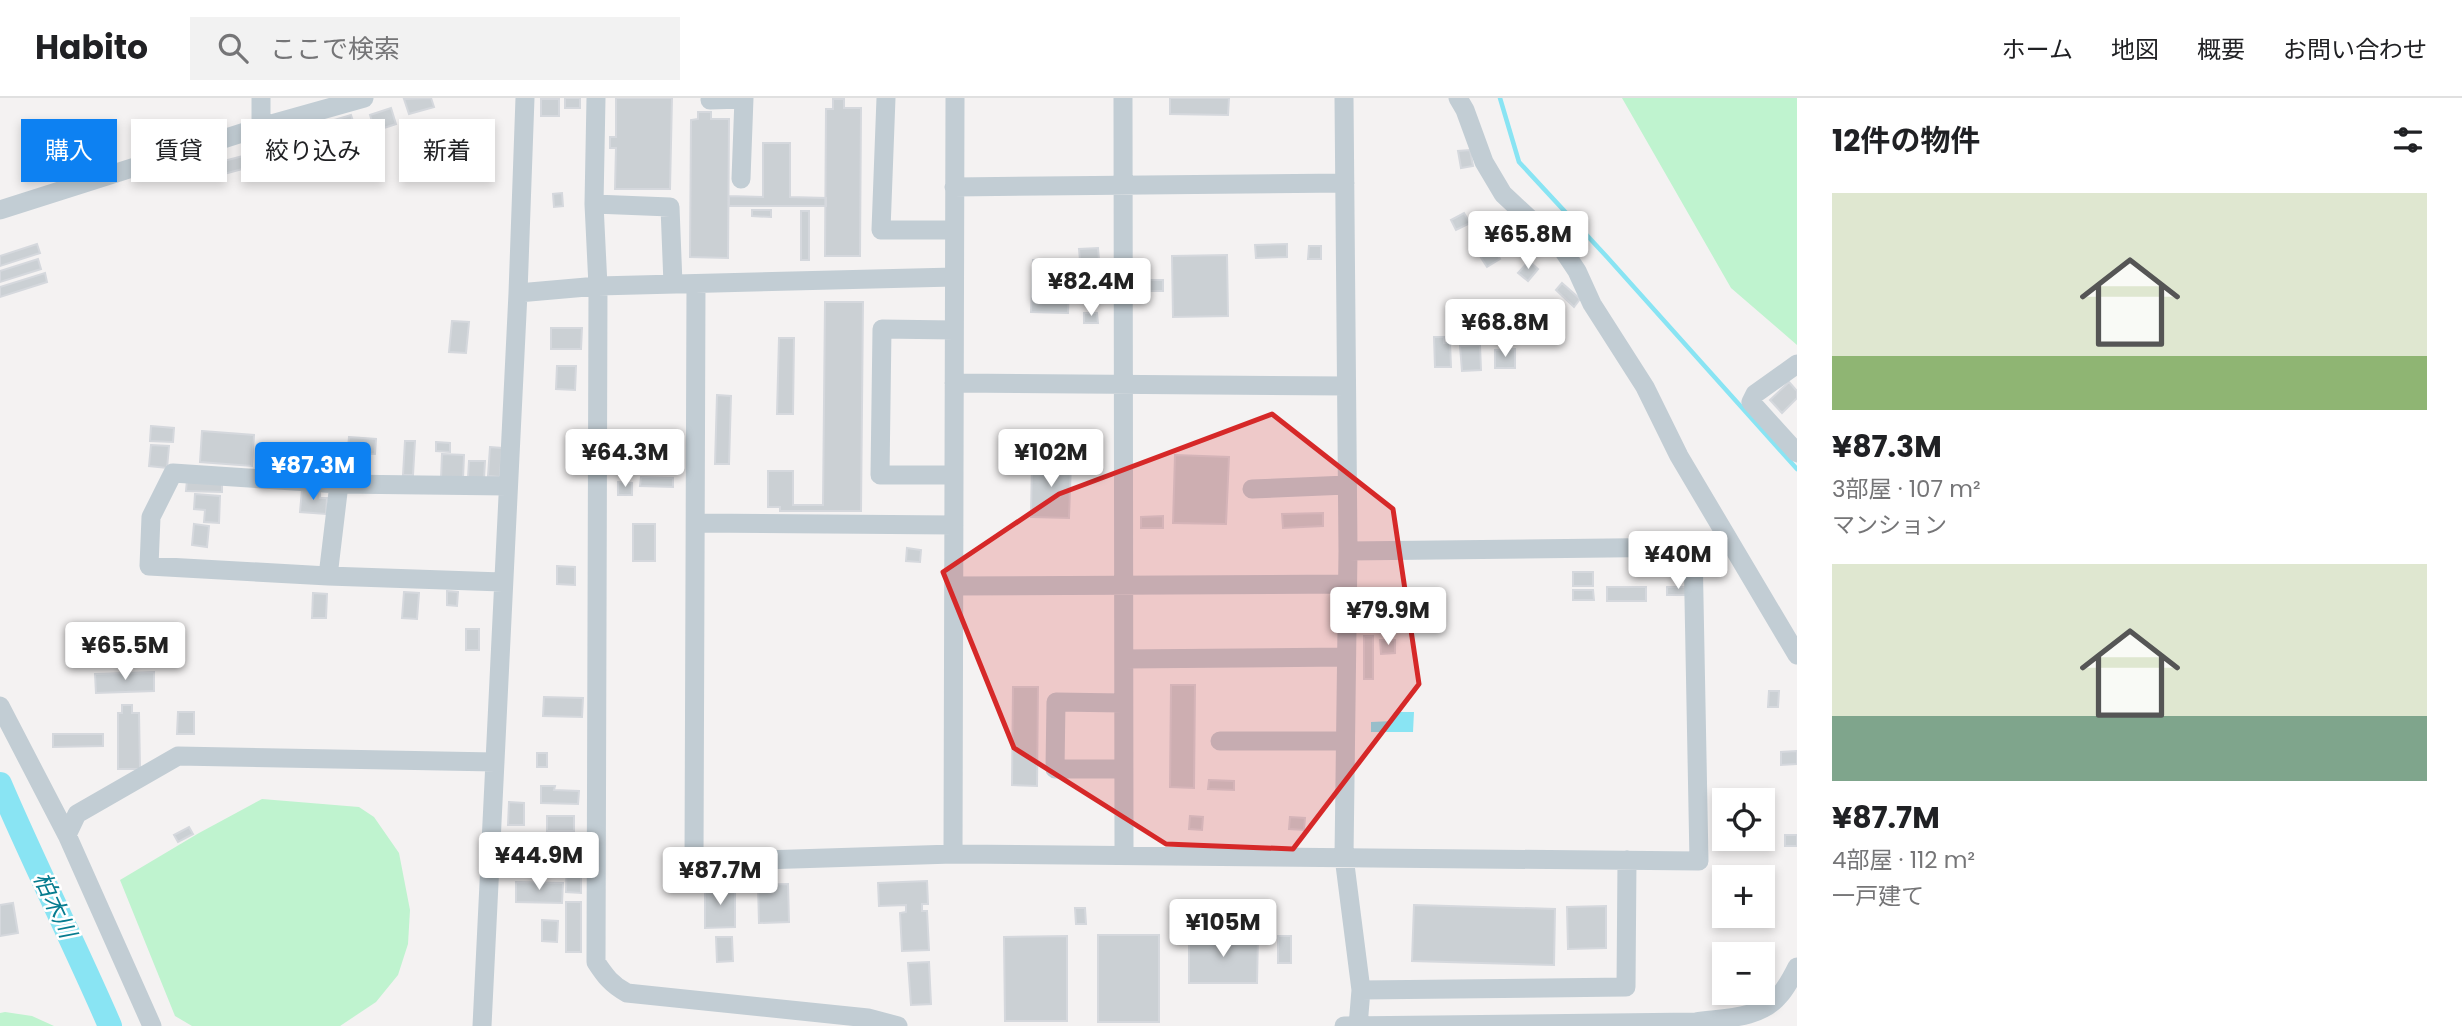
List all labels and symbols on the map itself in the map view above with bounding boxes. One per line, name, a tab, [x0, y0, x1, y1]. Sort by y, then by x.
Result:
pin: ¥65.8M	[1471, 212, 1585, 271]
pin: ¥82.4M	[1034, 258, 1148, 318]
pin: ¥68.8M	[1448, 300, 1562, 359]
pin: ¥64.3M	[568, 430, 682, 489]
pin: ¥102M	[1002, 430, 1100, 489]
pin: ¥87.3M	[256, 442, 370, 502]
pin: ¥40M	[1637, 532, 1719, 591]
pin: ¥79.9M	[1331, 588, 1445, 647]
pin: ¥65.5M	[68, 622, 182, 682]
pin: ¥44.9M	[482, 832, 596, 892]
pin: ¥87.7M	[663, 848, 777, 907]
water label: 柏木川	[26, 867, 85, 946]
pin: ¥105M	[1174, 900, 1272, 959]

